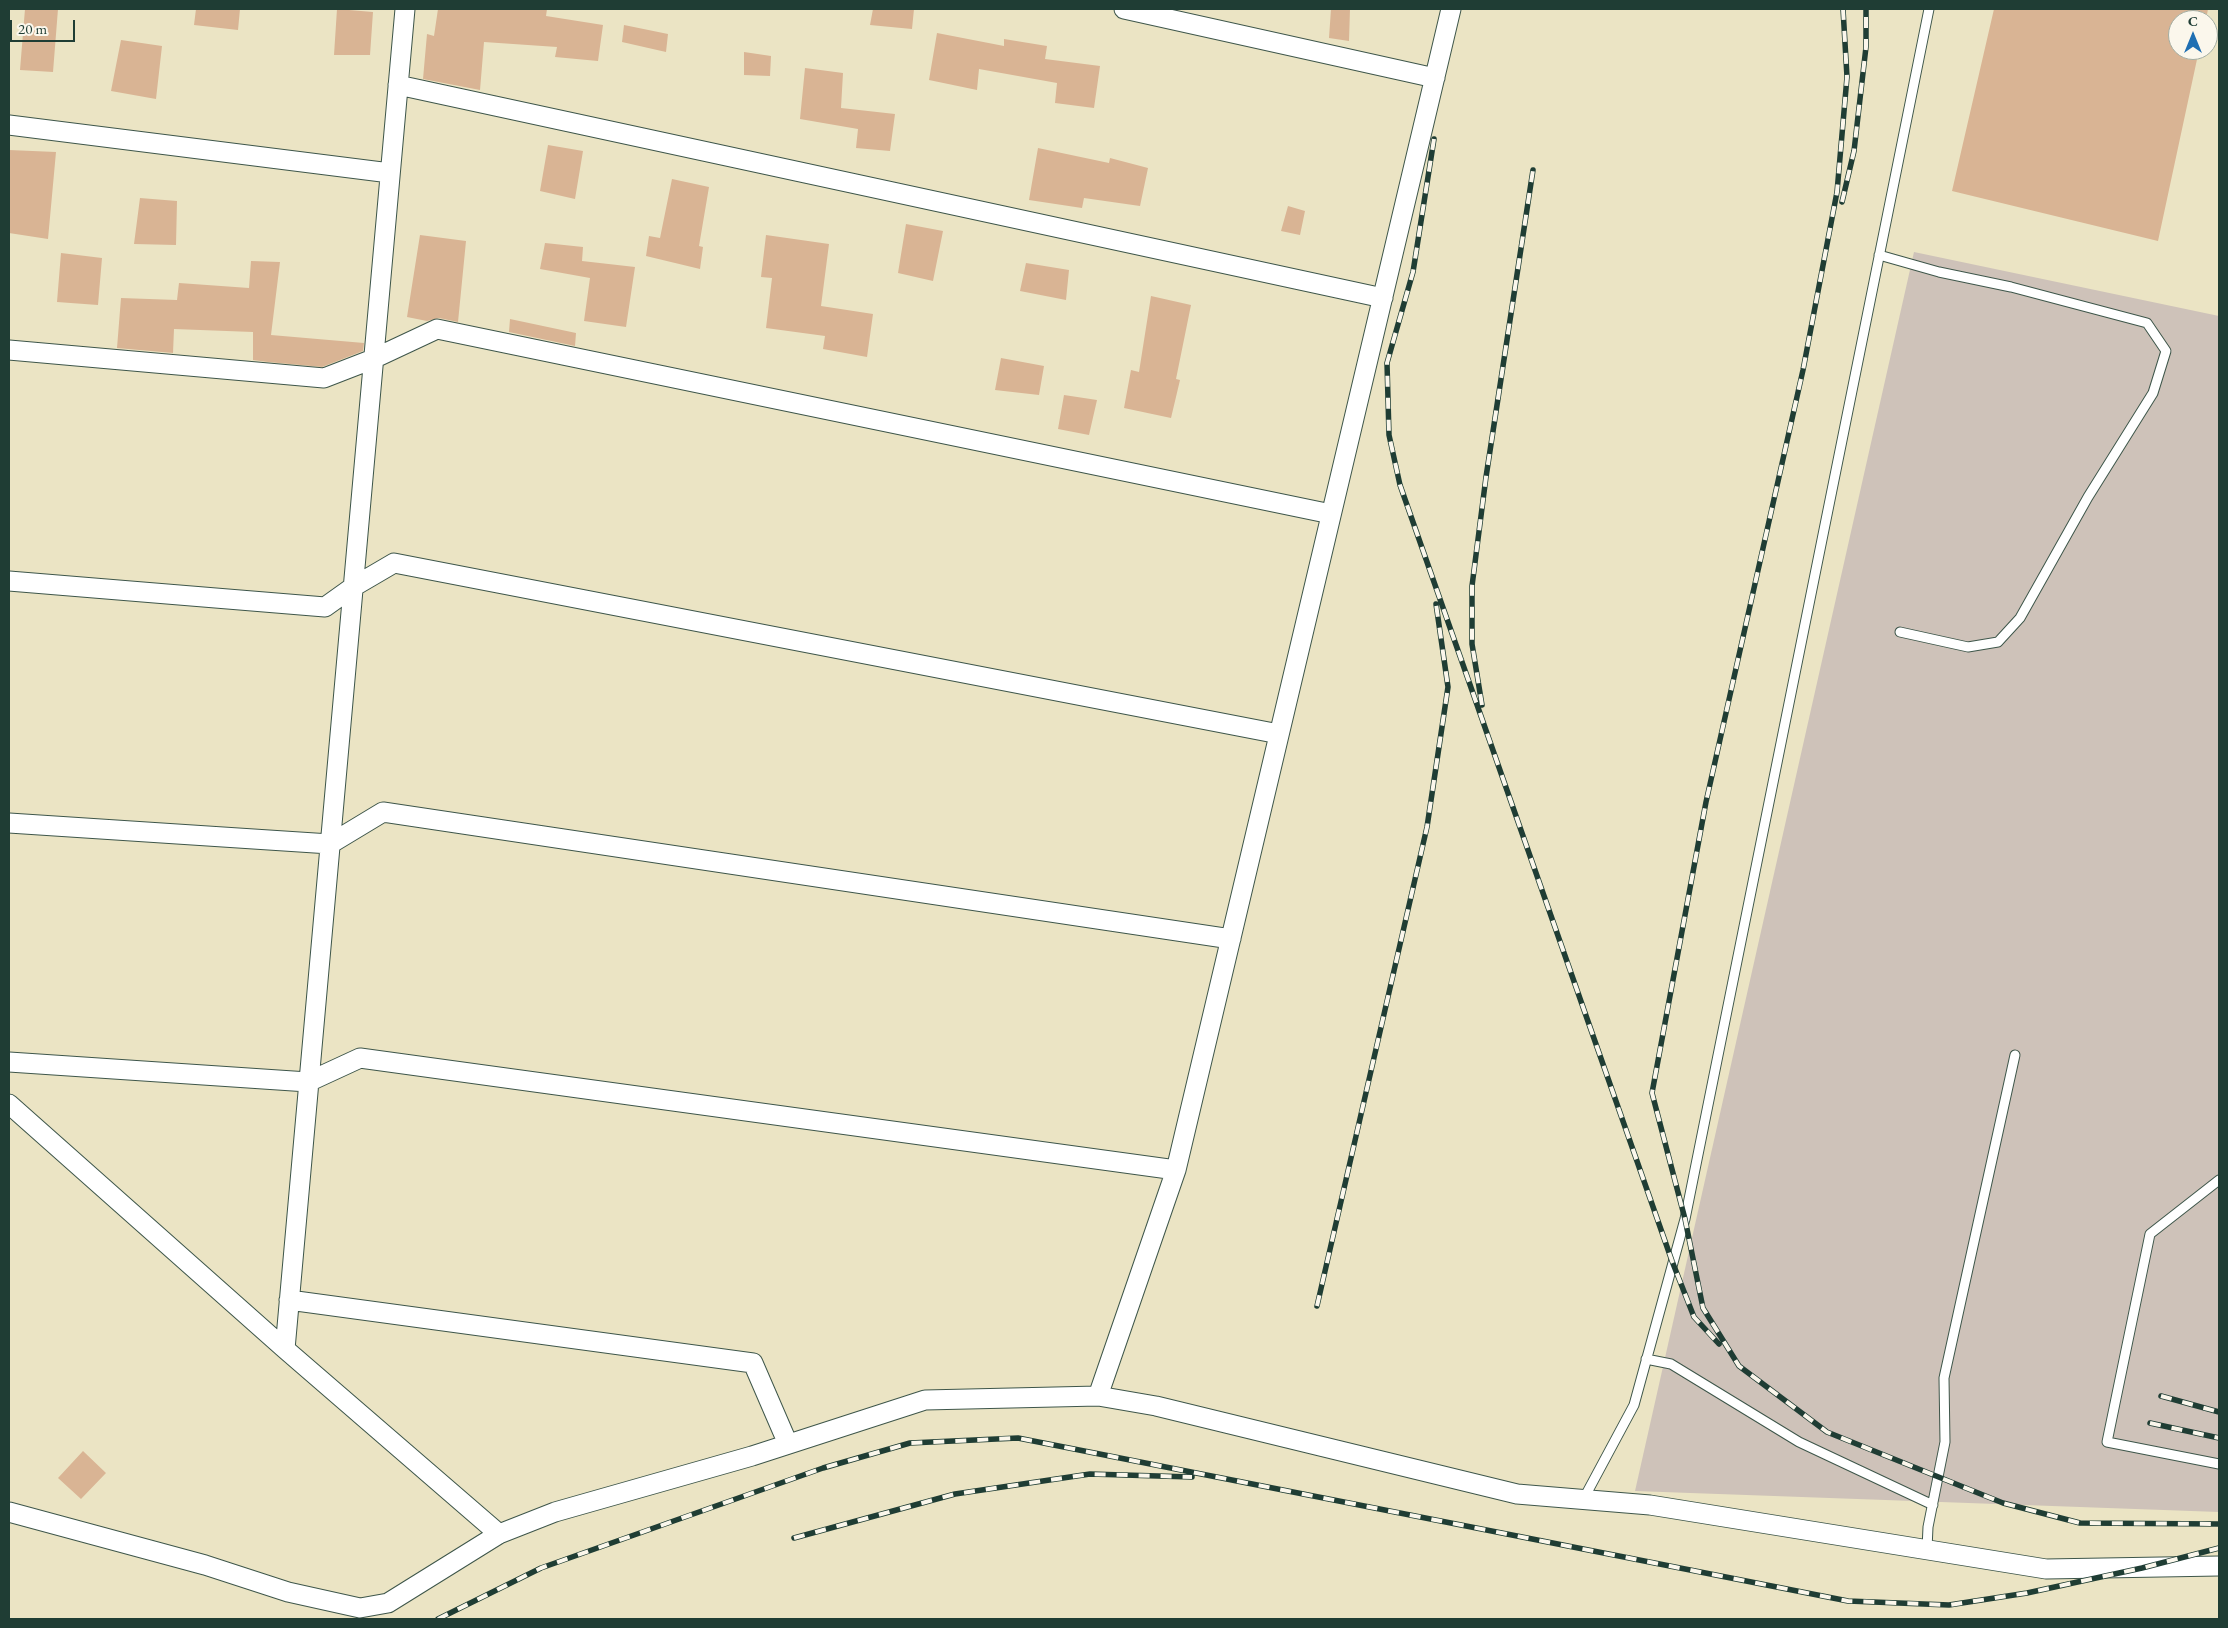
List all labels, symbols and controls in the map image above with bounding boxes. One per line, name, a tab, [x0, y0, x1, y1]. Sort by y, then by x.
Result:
scale bar	[12, 10, 78, 42]
north arrow	[2168, 10, 2218, 60]
text: С	[2188, 12, 2198, 30]
text: 20 m	[18, 19, 47, 38]

